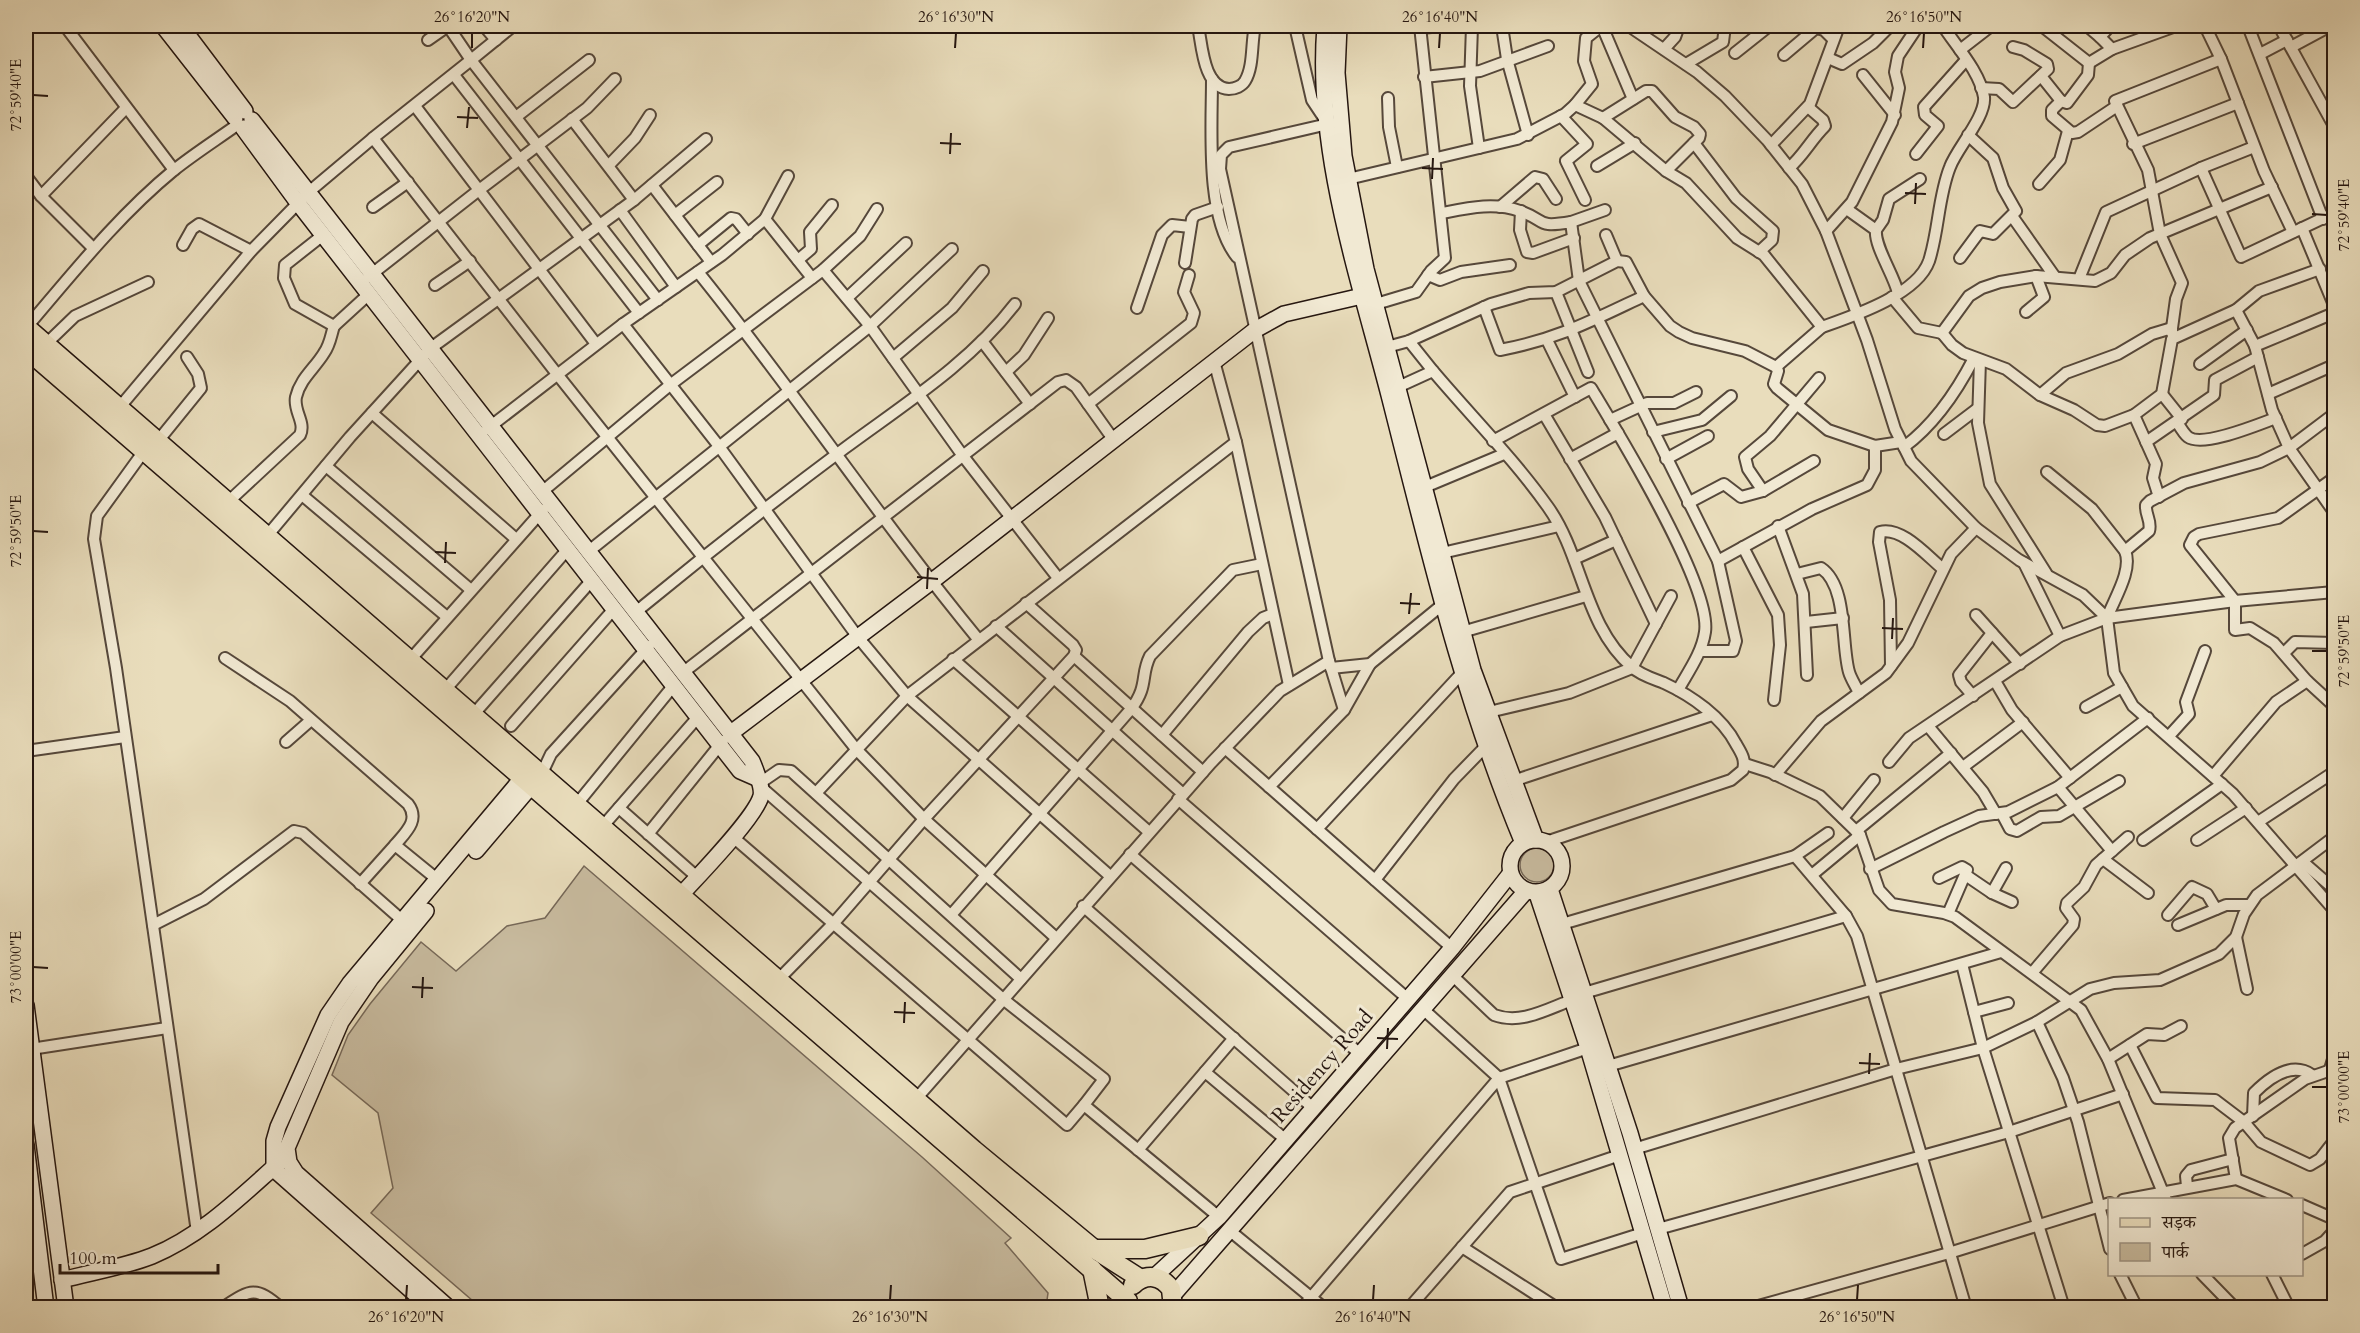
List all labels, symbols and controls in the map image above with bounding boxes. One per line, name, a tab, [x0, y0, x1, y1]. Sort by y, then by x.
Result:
text: 26°16'20"N	[434, 7, 510, 27]
text: 26°16'30"N	[918, 7, 994, 27]
text: 26°16'40"N	[1402, 7, 1478, 27]
text: 26°16'50"N	[1886, 7, 1962, 27]
text: 72°59'40"E	[6, 59, 26, 131]
text: 72°59'40"E	[2334, 179, 2354, 251]
text: 72°59'50"E	[6, 495, 26, 567]
text: 72°59'50"E	[2334, 615, 2354, 687]
text: 73°00'00"E	[6, 931, 26, 1003]
street label: Residency Road	[1265, 1003, 1380, 1129]
text: 73°00'00"E	[2334, 1051, 2354, 1123]
legend	[2108, 1198, 2303, 1276]
text: सड़क	[2161, 1210, 2197, 1235]
scale bar	[60, 1237, 218, 1275]
text: पार्क	[2161, 1240, 2190, 1265]
text: 100 m	[69, 1246, 117, 1271]
text: 26°16'20"N	[368, 1307, 444, 1327]
text: 26°16'30"N	[852, 1307, 928, 1327]
text: 26°16'40"N	[1335, 1307, 1411, 1327]
text: 26°16'50"N	[1819, 1307, 1895, 1327]

